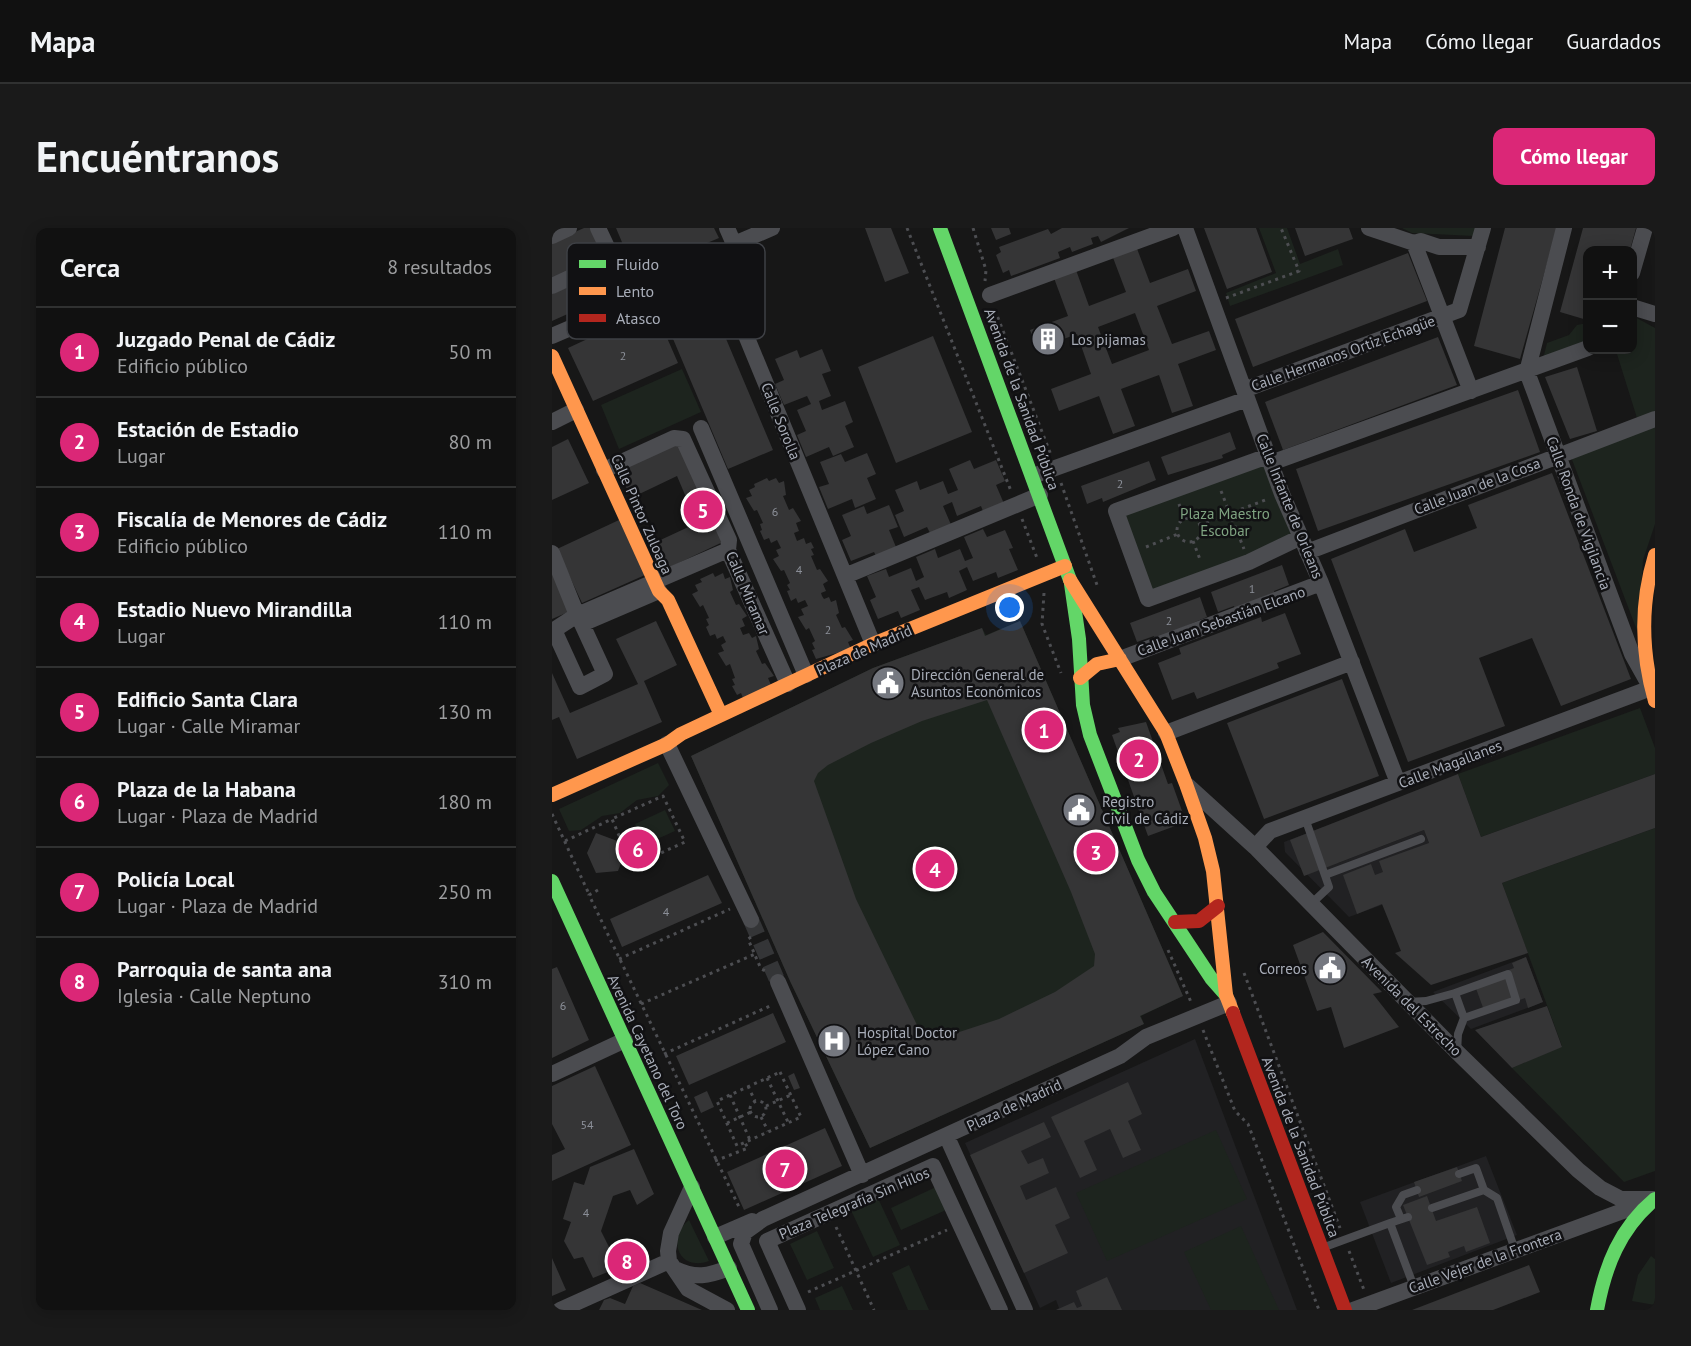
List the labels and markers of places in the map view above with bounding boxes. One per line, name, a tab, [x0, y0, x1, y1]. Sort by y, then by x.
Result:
building icon: Los pijamas	[1030, 321, 1066, 357]
place label: Los pijamas	[1071, 330, 1146, 349]
pin: 5	[684, 488, 722, 532]
public building icon: Dirección General de Asuntos Económicos	[870, 665, 906, 701]
place label: Dirección General de Asuntos Económicos	[911, 665, 1044, 701]
pin: 1	[1024, 708, 1064, 752]
pin: 2	[1120, 736, 1158, 782]
public building icon: Registro Civil de Cádiz	[1061, 792, 1097, 828]
place label: Registro Civil de Cádiz	[1102, 792, 1189, 828]
pin: 6	[618, 826, 658, 872]
pin: 3	[1076, 830, 1116, 874]
pin: 4	[916, 846, 955, 892]
public building icon: Correos	[1312, 950, 1348, 986]
place label: Correos	[1259, 959, 1307, 978]
hospital icon: Hospital Doctor López Cano	[816, 1023, 852, 1059]
place label: Hospital Doctor López Cano	[857, 1023, 957, 1059]
pin: 7	[766, 1146, 804, 1192]
pin: 8	[608, 1238, 646, 1284]

